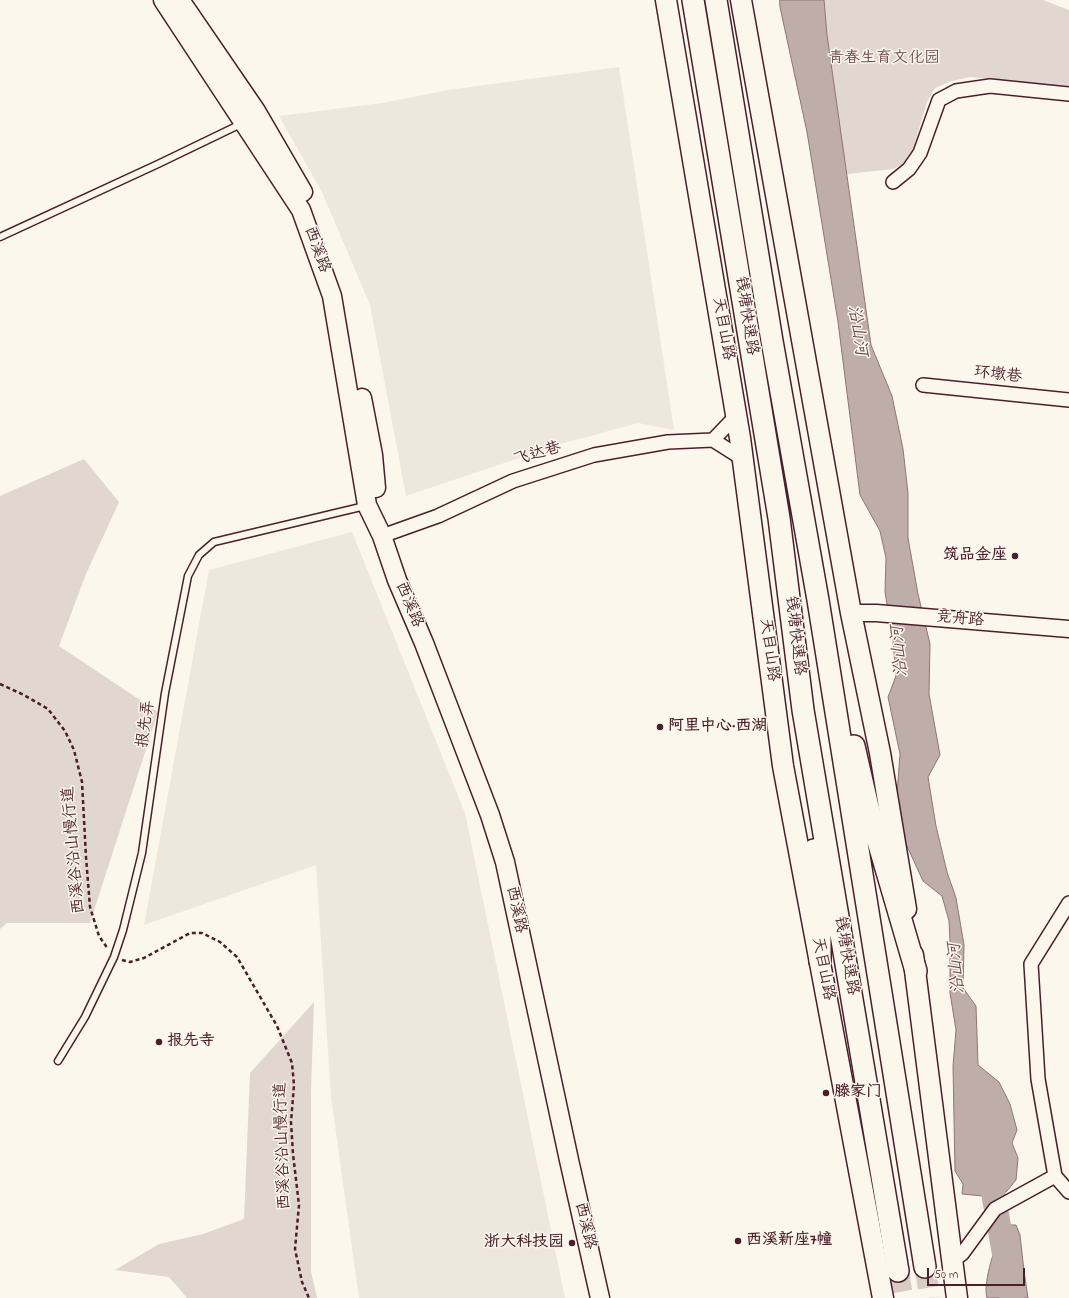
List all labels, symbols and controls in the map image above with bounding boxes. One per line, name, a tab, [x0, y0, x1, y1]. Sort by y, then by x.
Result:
park label: 青春生育文化园	[828, 49, 940, 69]
street label: 西溪路	[299, 224, 333, 276]
street label: 钱塘快速路	[729, 275, 761, 357]
street label: 天目山路	[707, 296, 737, 362]
water label: 沿山河	[842, 304, 870, 358]
street label: 环墩巷	[973, 364, 1023, 388]
street label: 飞达巷	[512, 439, 564, 471]
place label: 筑品金座	[943, 546, 1007, 566]
marker: 筑品金座	[1010, 551, 1020, 561]
street label: 西溪路	[390, 579, 426, 631]
street label: 钱塘快速路	[780, 595, 808, 677]
street label: 竞舟路	[935, 608, 985, 632]
street label: 天目山路	[754, 617, 782, 683]
water label: 沿山河	[889, 625, 913, 677]
street label: 报先弄	[134, 699, 160, 749]
place label: 阿里中心·西湖	[668, 717, 767, 737]
marker: 阿里中心·西湖	[655, 722, 665, 732]
street label: 西溪谷沿山慢行道	[60, 785, 90, 915]
street label: 西溪路	[501, 885, 529, 935]
street label: 钱塘快速路	[829, 915, 861, 997]
street label: 天目山路	[806, 936, 838, 1002]
water label: 沿山河	[946, 942, 970, 994]
place label: 报先寺	[167, 1032, 215, 1052]
marker: 报先寺	[154, 1037, 164, 1047]
street label: 西溪谷沿山慢行道	[272, 1082, 296, 1210]
place label: 滕家门	[834, 1083, 882, 1103]
marker: 滕家门	[821, 1088, 831, 1098]
street label: 西溪路	[569, 1200, 599, 1252]
place label: 西溪新座7幢	[746, 1231, 833, 1251]
place label: 浙大科技园	[484, 1233, 564, 1253]
marker: 西溪新座7幢	[733, 1236, 743, 1246]
marker: 浙大科技园	[567, 1238, 577, 1248]
scale bar	[929, 1260, 1027, 1286]
text: 50 m	[934, 1266, 958, 1284]

